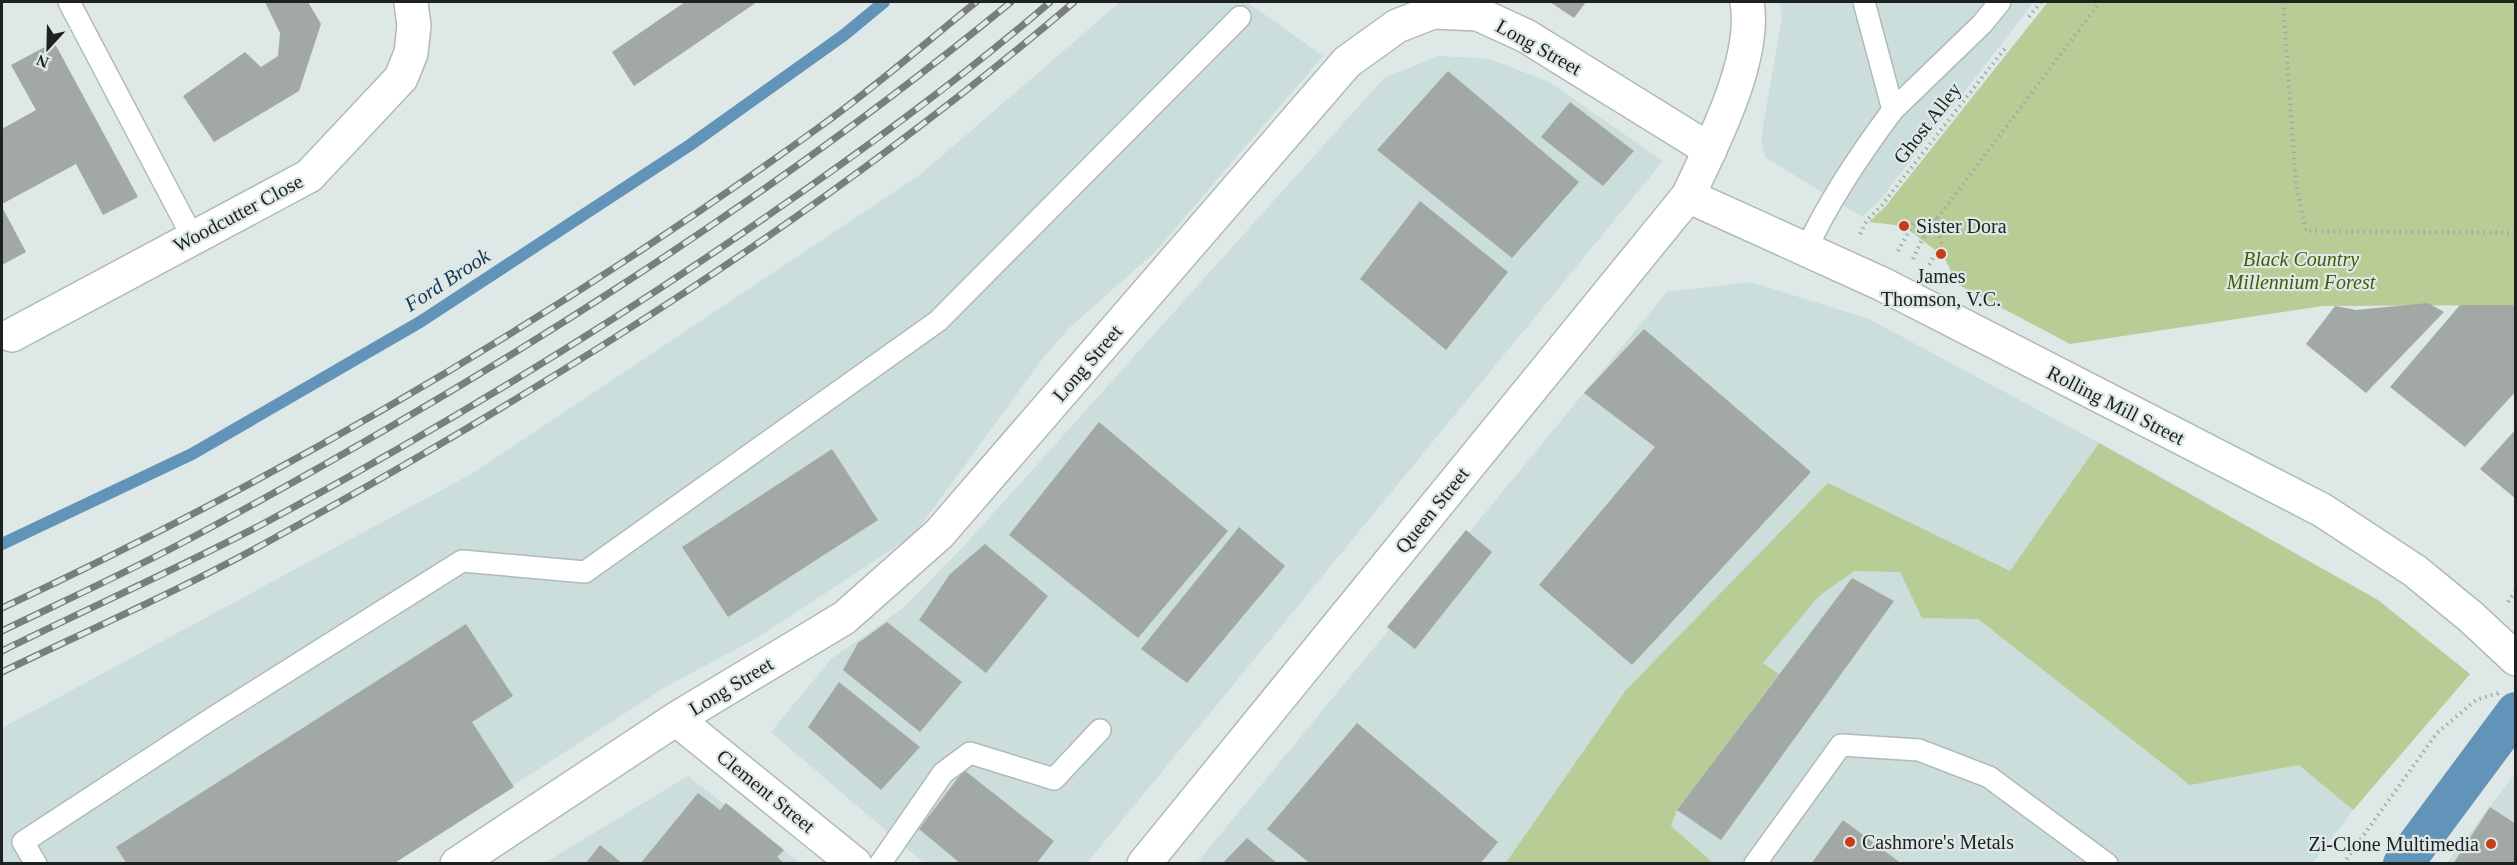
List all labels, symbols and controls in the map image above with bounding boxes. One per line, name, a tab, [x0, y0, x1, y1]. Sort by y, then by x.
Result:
street label: Long Street	[1492, 15, 1586, 80]
north arrow	[18, 18, 78, 78]
text: N	[34, 51, 51, 71]
street label: Ghost Alley	[1889, 78, 1966, 168]
street label: Woodcutter Close	[170, 170, 307, 256]
place label: Sister Dora	[1916, 215, 2007, 237]
marker: Sister Dora	[1897, 219, 1911, 233]
water label: Ford Brook	[399, 243, 495, 317]
marker: James Thomson, V.C.	[1934, 247, 1948, 261]
park label: Black Country Millennium Forest	[2226, 248, 2376, 293]
place label: James Thomson, V.C.	[1881, 265, 2001, 310]
street label: Long Street	[1048, 320, 1127, 406]
street label: Rolling Mill Street	[2043, 361, 2189, 450]
street label: Queen Street	[1391, 462, 1474, 557]
street label: Long Street	[685, 652, 778, 720]
street label: Clement Street	[713, 745, 820, 837]
place label: Cashmore's Metals	[1862, 831, 2014, 853]
place label: Zi-Clone Multimedia	[2308, 833, 2479, 855]
marker: Cashmore's Metals	[1843, 835, 1857, 849]
marker: Zi-Clone Multimedia	[2484, 837, 2498, 851]

